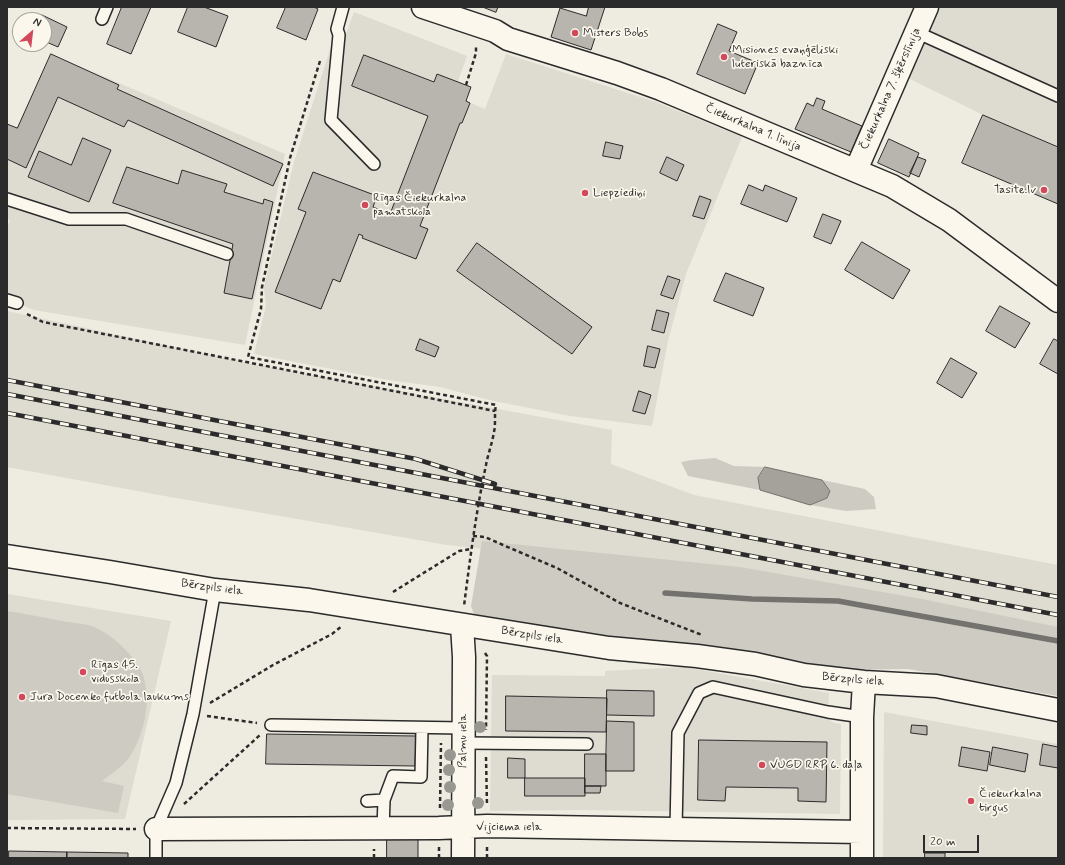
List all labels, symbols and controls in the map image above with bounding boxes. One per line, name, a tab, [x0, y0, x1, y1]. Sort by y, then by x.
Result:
north arrow	[12, 12, 52, 52]
text: N	[31, 14, 44, 30]
place label: Misters Bobs	[583, 26, 648, 40]
street label: Čiekurkalna 7. šķērslīnija	[858, 26, 924, 152]
marker: Misters Bobs	[570, 28, 580, 38]
place label: Misiones evaņģēliski luteriskā baznīca	[732, 43, 838, 71]
marker: Misiones evaņģēliski luteriskā baznīca	[719, 52, 729, 62]
street label: Čiekurkalna 1. līnija	[703, 101, 803, 155]
place label: Tasite.lv	[994, 183, 1036, 197]
marker: Tasite.lv	[1039, 185, 1049, 195]
place label: Liepziediņi	[593, 186, 646, 200]
marker: Liepziediņi	[580, 188, 590, 198]
place label: Rīgas Čiekurkalna pamatskola	[373, 191, 466, 219]
marker: Rīgas Čiekurkalna pamatskola	[360, 200, 370, 210]
street label: Bērzpils iela	[180, 577, 244, 599]
street label: Bērzpils iela	[500, 624, 564, 648]
place label: Rīgas 45. vidusskola	[91, 658, 139, 686]
marker: Rīgas 45. vidusskola	[78, 667, 88, 677]
street label: Bērzpils iela	[821, 670, 885, 690]
place label: Jura Docenko futbola laukums	[30, 690, 189, 704]
marker: Jura Docenko futbola laukums	[17, 692, 27, 702]
street label: Palmu iela	[456, 714, 470, 768]
place label: VUGD RRP 6. daļa	[770, 758, 863, 772]
marker: VUGD RRP 6. daļa	[757, 760, 767, 770]
place label: Čiekurkalna tirgus	[979, 787, 1041, 815]
marker: Čiekurkalna tirgus	[966, 796, 976, 806]
street label: Vijciema iela	[476, 820, 542, 834]
scale bar	[925, 827, 981, 853]
text: 20 m	[930, 834, 956, 850]

